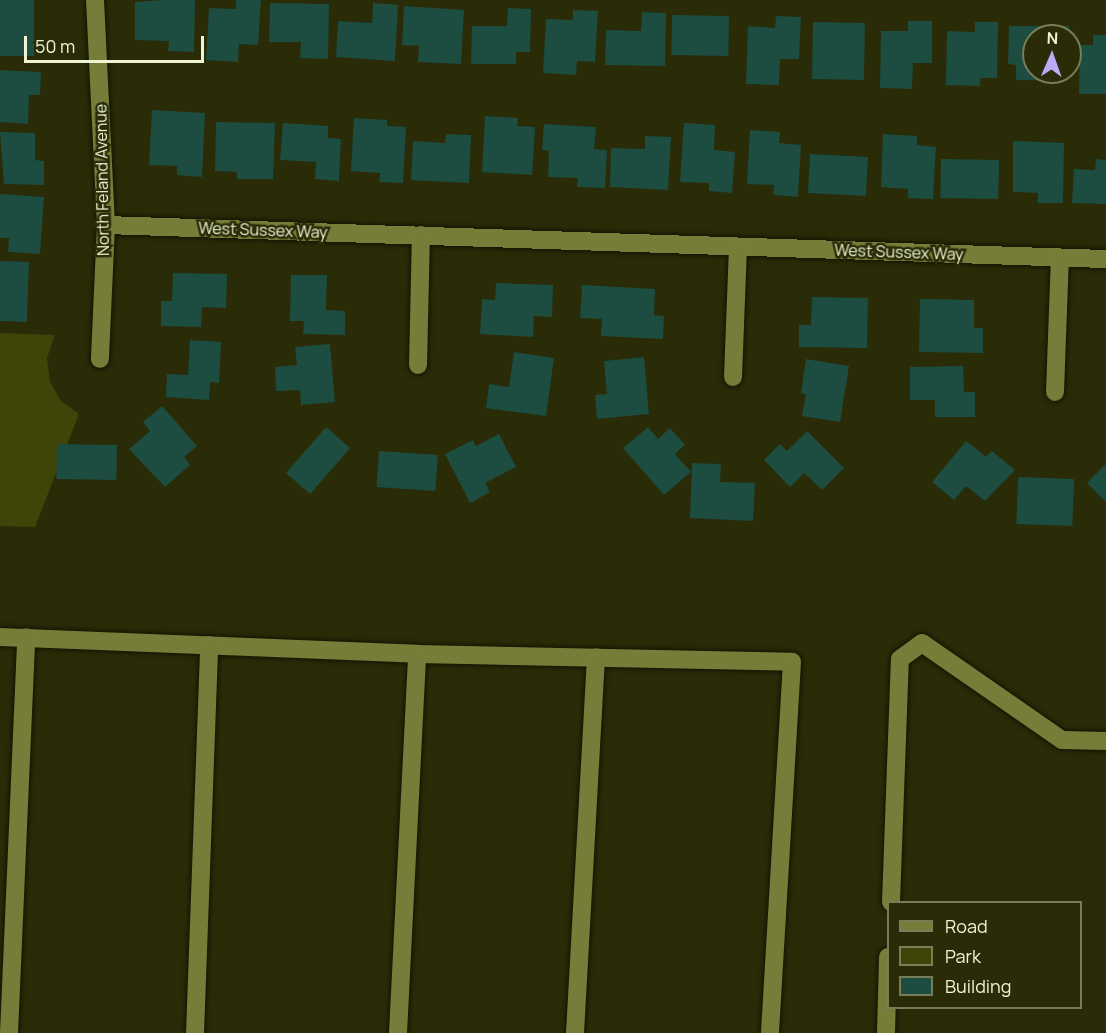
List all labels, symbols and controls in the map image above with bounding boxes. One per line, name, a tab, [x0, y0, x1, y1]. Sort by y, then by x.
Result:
scale bar	[27, 24, 207, 62]
north arrow	[1022, 24, 1082, 84]
text: N	[1046, 27, 1059, 49]
text: 50 m	[35, 34, 75, 58]
street label: North Feland Avenue	[91, 104, 113, 256]
street label: West Sussex Way	[198, 218, 328, 242]
street label: West Sussex Way	[834, 240, 964, 264]
legend	[887, 901, 1082, 1009]
text: Road	[945, 914, 988, 938]
text: Park	[945, 944, 981, 968]
text: Building	[945, 974, 1011, 998]

